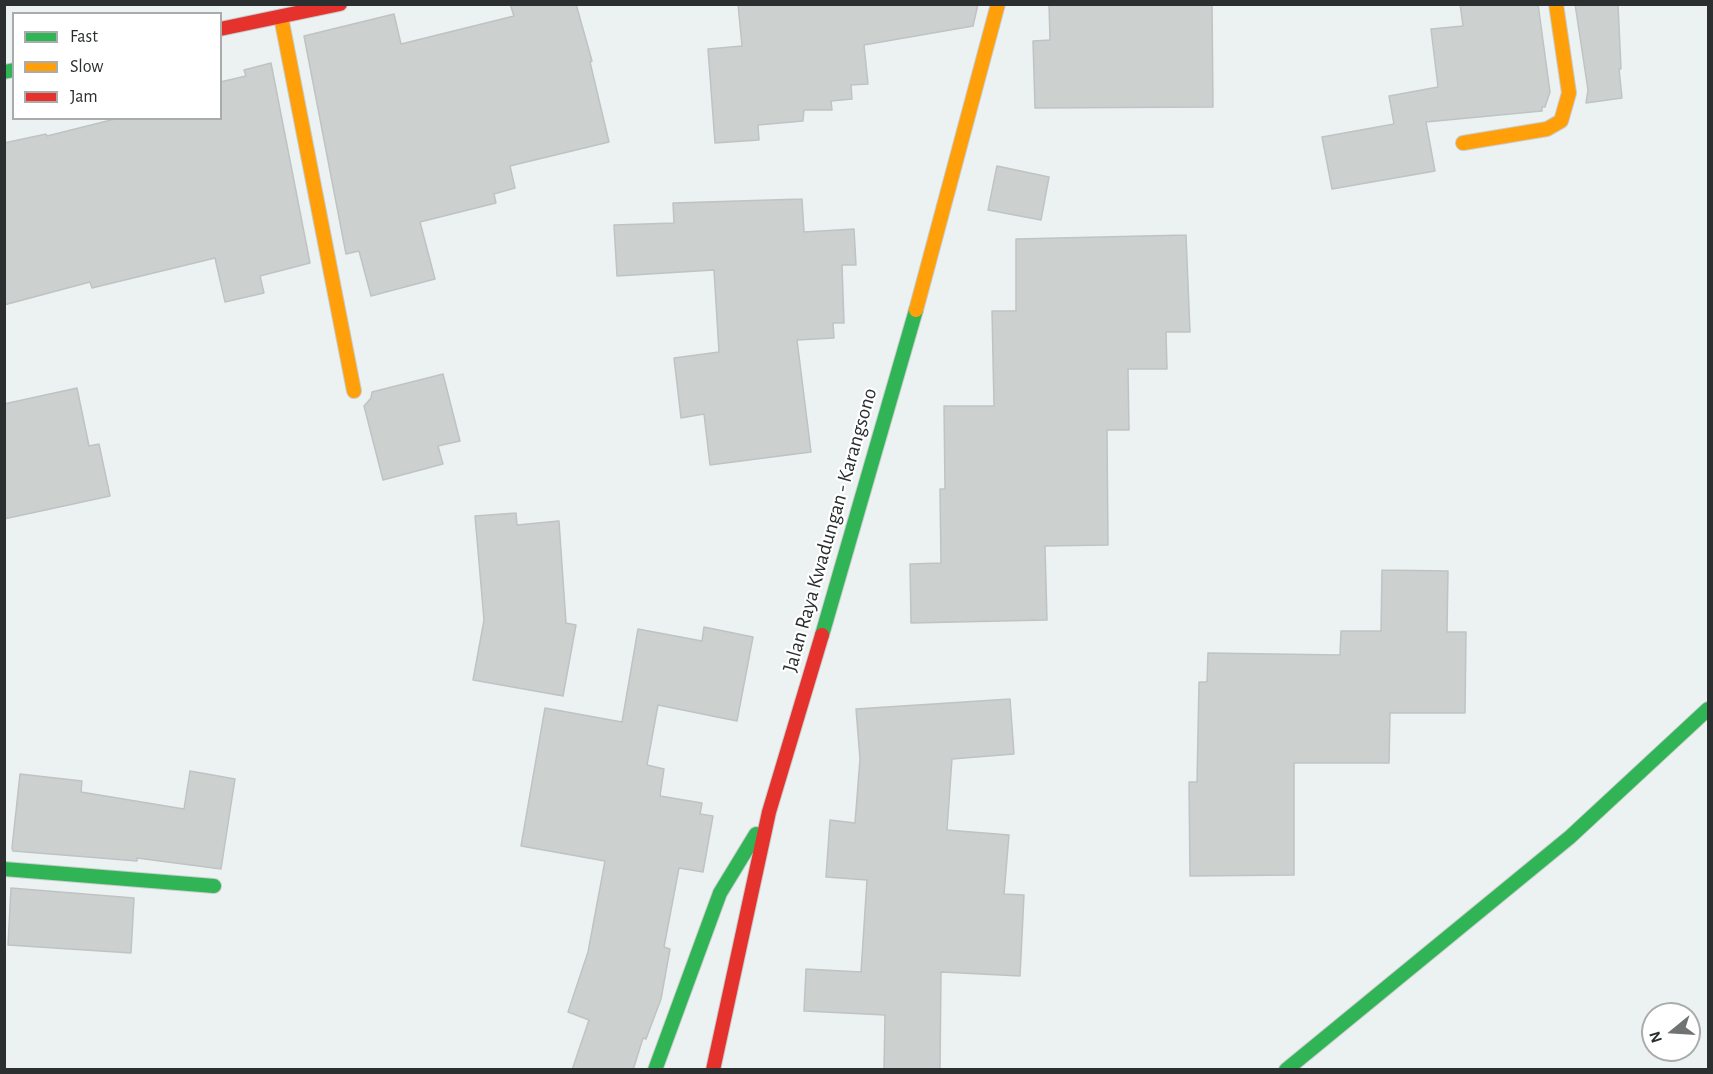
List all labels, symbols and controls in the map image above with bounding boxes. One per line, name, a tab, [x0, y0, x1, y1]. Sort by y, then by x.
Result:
legend	[12, 12, 222, 120]
text: Fast	[70, 28, 98, 46]
text: Slow	[70, 58, 103, 76]
text: Jam	[70, 88, 98, 106]
street label: Jalan Raya Kwadungan - Karangsono	[777, 385, 883, 675]
north arrow	[1641, 1002, 1701, 1062]
text: N	[1646, 1029, 1665, 1045]

